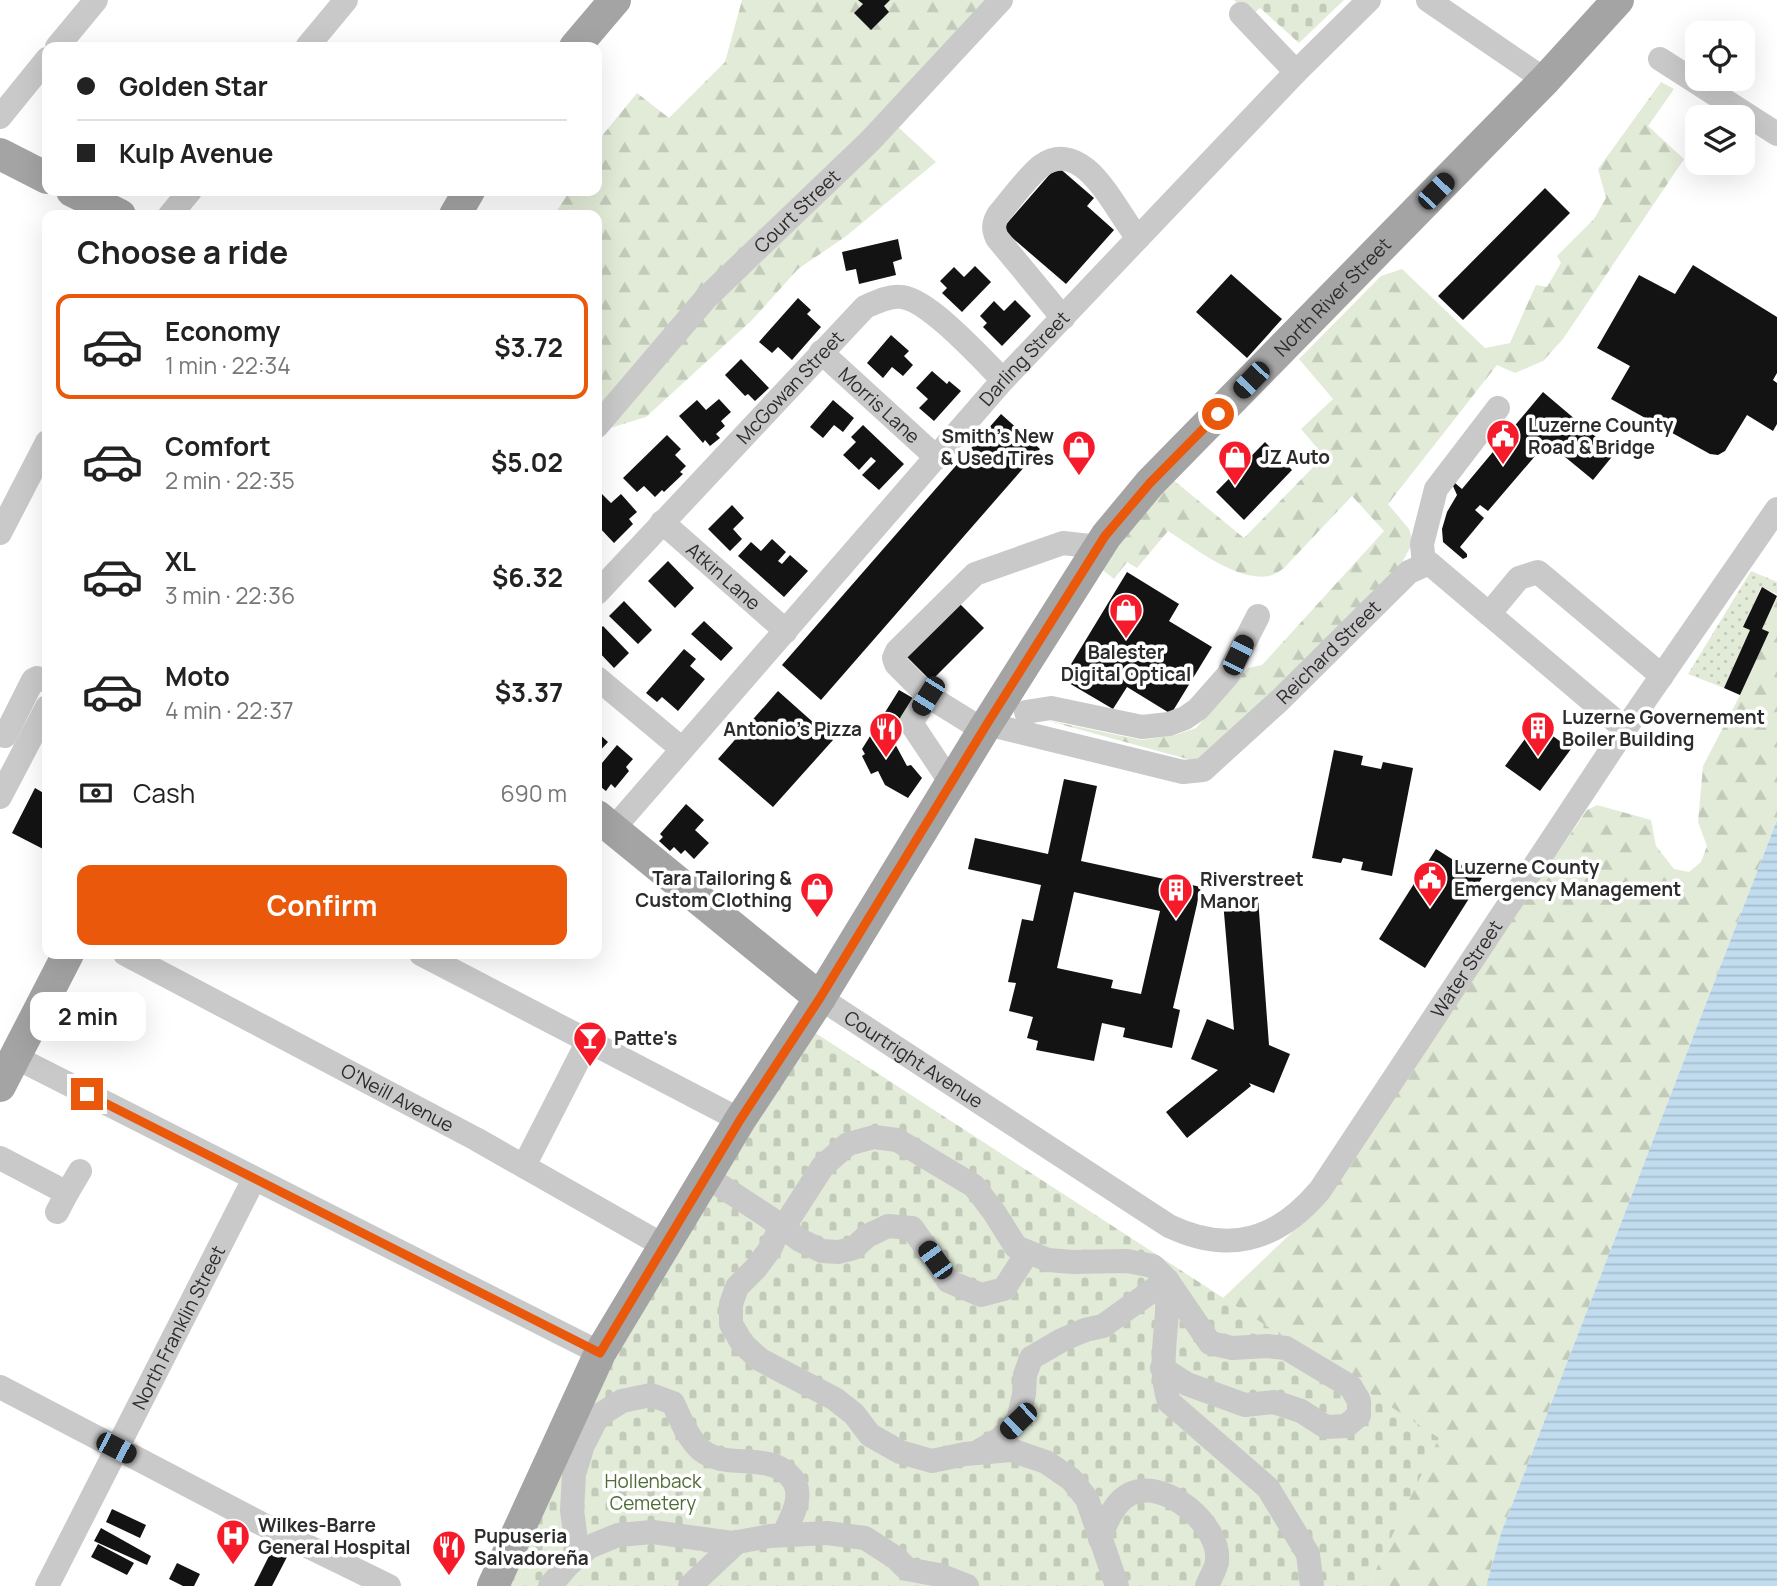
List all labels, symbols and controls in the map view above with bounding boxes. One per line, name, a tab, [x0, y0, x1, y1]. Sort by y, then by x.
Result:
map controls	[1685, 21, 1755, 175]
button: locate	[1685, 21, 1755, 91]
text: Golden Star	[119, 68, 268, 104]
button: layers	[1685, 105, 1755, 175]
text: Kulp Avenue	[119, 135, 273, 171]
street label: Court Street	[748, 163, 846, 258]
car	[1414, 169, 1459, 213]
text: Choose a ride	[77, 230, 288, 274]
street label: North River Street	[1268, 232, 1397, 362]
street label: Darling Street	[973, 305, 1075, 411]
text: Economy	[165, 313, 280, 349]
icon: car	[81, 315, 144, 378]
street label: McGowan Street	[730, 325, 849, 450]
text: $3.72	[494, 329, 563, 365]
text: 1 min · 22:34	[165, 349, 291, 381]
car	[1229, 358, 1274, 402]
street label: Morris Lane	[833, 361, 926, 449]
route start	[1202, 398, 1234, 430]
place label: Luzerne County Road & Bridge	[1528, 412, 1674, 460]
public building icon: Luzerne County Road & Bridge	[1484, 417, 1522, 466]
place label: Smith’s New & Used Tires	[941, 423, 1054, 471]
text: Comfort	[165, 428, 271, 464]
shop icon: Smith’s New & Used Tires	[1060, 428, 1098, 477]
icon: car	[81, 430, 144, 493]
shop icon: JZ Auto	[1216, 438, 1254, 487]
text: $5.02	[491, 444, 563, 480]
place label: JZ Auto	[1260, 444, 1330, 470]
text: 2 min · 22:35	[165, 464, 295, 496]
street label: Atkin Lane	[681, 536, 766, 616]
text: XL	[165, 543, 196, 579]
icon: car	[81, 545, 144, 608]
text: $6.32	[492, 559, 563, 595]
text: 3 min · 22:36	[165, 579, 295, 611]
shop icon: Balester Digital Optical	[1107, 591, 1145, 640]
street label: Reichard Street	[1270, 594, 1386, 710]
car	[1220, 632, 1257, 678]
place label: Balester Digital Optical	[1061, 639, 1191, 687]
text: Moto	[165, 658, 230, 694]
icon: car	[81, 660, 144, 723]
car	[908, 673, 949, 719]
text: $3.37	[495, 674, 563, 710]
text: 4 min · 22:37	[165, 694, 293, 726]
place label: Luzerne Governement Boiler Building	[1562, 704, 1765, 752]
building icon: Luzerne Governement Boiler Building	[1519, 709, 1557, 758]
restaurant icon: Antonio's Pizza	[867, 710, 905, 759]
place label: Antonio's Pizza	[723, 716, 862, 742]
icon: cash	[77, 774, 115, 812]
text: Cash	[133, 775, 195, 811]
text: 690 m	[501, 777, 567, 809]
place label: Luzerne County Emergency Management	[1454, 854, 1681, 902]
public building icon: Luzerne County Emergency Management	[1411, 859, 1449, 908]
button: Confirm	[77, 865, 567, 945]
place label: Tara Tailoring & Custom Clothing	[635, 865, 792, 913]
place label: Riverstreet Manor	[1200, 866, 1304, 914]
shop icon: Tara Tailoring & Custom Clothing	[798, 870, 836, 919]
building icon: Riverstreet Manor	[1157, 871, 1195, 920]
street label: Water Street	[1425, 915, 1508, 1023]
callout: 2 min	[29, 992, 145, 1042]
text: 2 min	[58, 1000, 118, 1032]
street label: Courtright Avenue	[839, 1004, 988, 1114]
bar icon: Patte's	[571, 1019, 609, 1068]
place label: Patte's	[614, 1025, 677, 1051]
street label: O'Neill Avenue	[336, 1057, 458, 1138]
route end	[71, 1078, 103, 1110]
car	[915, 1237, 956, 1283]
street label: North Franklin Street	[126, 1241, 231, 1414]
car	[996, 1399, 1041, 1443]
car	[93, 1429, 140, 1467]
park label: Hollenback Cemetery	[605, 1468, 702, 1516]
place label: Wilkes-Barre General Hospital	[258, 1512, 411, 1560]
hospital icon: Wilkes-Barre General Hospital	[214, 1517, 252, 1566]
place label: Pupuseria Salvadoreña	[474, 1523, 589, 1571]
restaurant icon: Pupuseria Salvadoreña	[430, 1528, 468, 1577]

